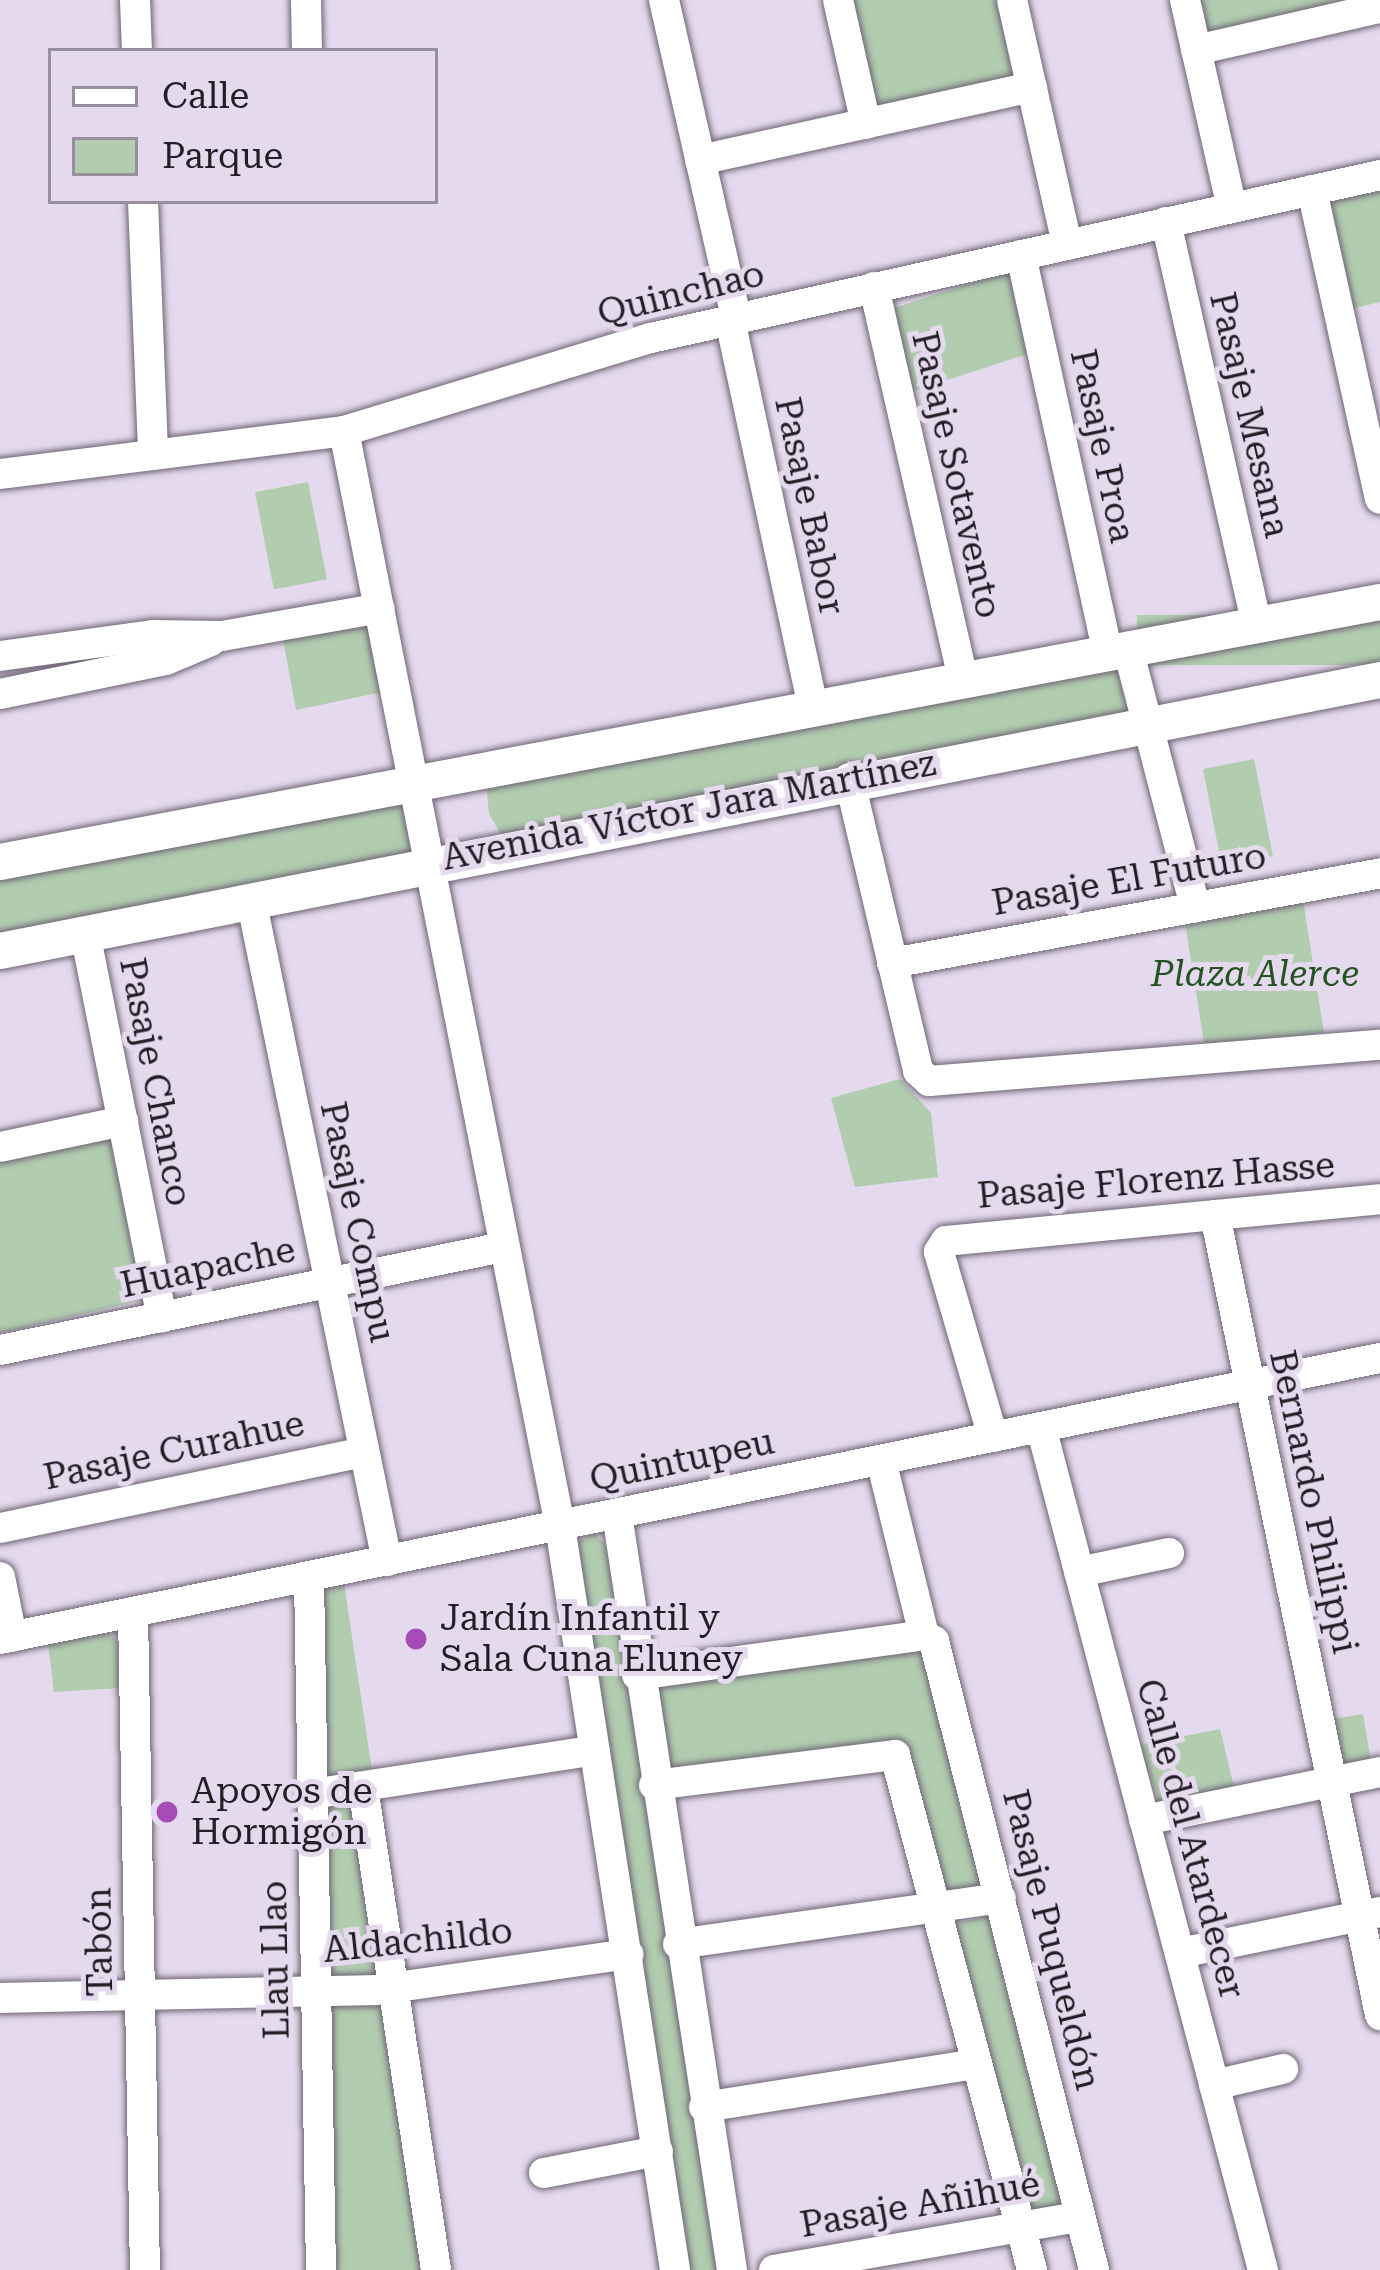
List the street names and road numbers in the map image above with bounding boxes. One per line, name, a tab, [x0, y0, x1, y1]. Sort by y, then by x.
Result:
street label: Quinchao	[593, 252, 769, 336]
street label: Pasaje Mesana	[1200, 288, 1298, 542]
street label: Pasaje Sotavento	[902, 327, 1010, 623]
street label: Pasaje Proa	[1060, 345, 1144, 547]
street label: Pasaje Babor	[765, 393, 853, 619]
street label: Avenida Víctor Jara Martínez	[439, 742, 939, 880]
street label: Pasaje El Futuro	[989, 835, 1269, 925]
street label: Pasaje Chanco	[110, 954, 200, 1210]
street label: Pasaje Compu	[310, 1098, 404, 1346]
street label: Pasaje Florenz Hasse	[975, 1144, 1337, 1218]
street label: Huapache	[117, 1228, 299, 1308]
street label: Bernardo Philippi	[1260, 1346, 1366, 1658]
street label: Pasaje Curahue	[40, 1402, 308, 1500]
street label: Quintupeu	[586, 1420, 778, 1502]
street label: Calle del Atardecer	[1127, 1675, 1253, 2003]
street label: Pasaje Puqueldón	[993, 1785, 1109, 2095]
street label: Llau Llao	[253, 1880, 299, 2040]
street label: Tabón	[77, 1887, 123, 1997]
street label: Aldachildo	[321, 1910, 515, 1972]
street label: Pasaje Añihué	[797, 2163, 1043, 2247]

